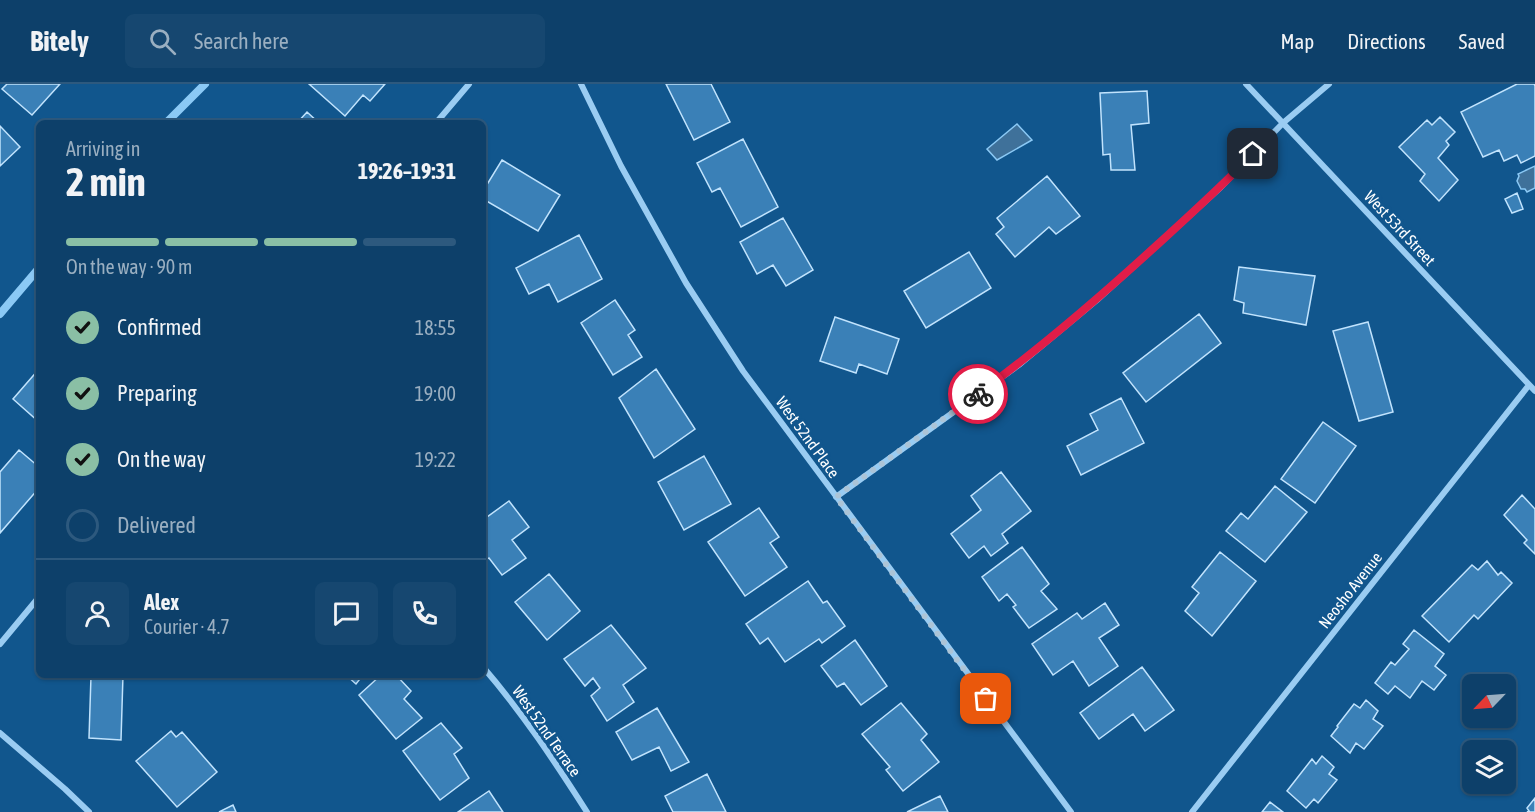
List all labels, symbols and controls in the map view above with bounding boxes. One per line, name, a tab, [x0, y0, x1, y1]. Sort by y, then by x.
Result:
search box	[125, 14, 545, 68]
text: Bitely	[30, 25, 89, 57]
icon: search	[146, 25, 179, 58]
text: Search here	[194, 28, 289, 54]
text: Map	[1280, 29, 1314, 53]
text: Directions	[1347, 29, 1426, 53]
text: Saved	[1459, 29, 1505, 53]
pin	[1227, 128, 1278, 179]
text: Arriving in	[66, 137, 140, 160]
icon: home	[1236, 137, 1269, 170]
text: 19:26–19:31	[358, 158, 456, 184]
text: 2 min	[66, 160, 146, 204]
street label: West 53rd Street	[1361, 187, 1439, 269]
text: On the way · 90 m	[66, 255, 192, 278]
icon: check	[66, 311, 99, 344]
text: Confirmed	[117, 314, 202, 340]
text: 18:55	[415, 316, 456, 339]
courier	[948, 364, 1008, 424]
icon: check	[66, 377, 99, 410]
icon: bike	[962, 378, 995, 411]
text: Preparing	[117, 380, 197, 406]
text: 19:00	[414, 382, 456, 405]
street label: West 52nd Place	[772, 393, 844, 481]
icon: check	[66, 443, 99, 476]
text: On the way	[117, 446, 206, 472]
text: 19:22	[415, 448, 456, 471]
text: Delivered	[117, 512, 196, 538]
street label: Neosho Avenue	[1315, 548, 1385, 632]
button: person	[66, 582, 129, 645]
button: chat	[315, 582, 378, 645]
button: phone	[393, 582, 456, 645]
text: Alex	[144, 589, 179, 615]
text: Courier · 4.7	[144, 615, 230, 638]
pin	[960, 673, 1011, 724]
north arrow	[1462, 674, 1516, 728]
map controls	[1462, 674, 1516, 794]
street label: West 52nd Terrace	[509, 682, 585, 780]
icon: bag	[969, 682, 1002, 715]
button: layers	[1462, 740, 1516, 794]

